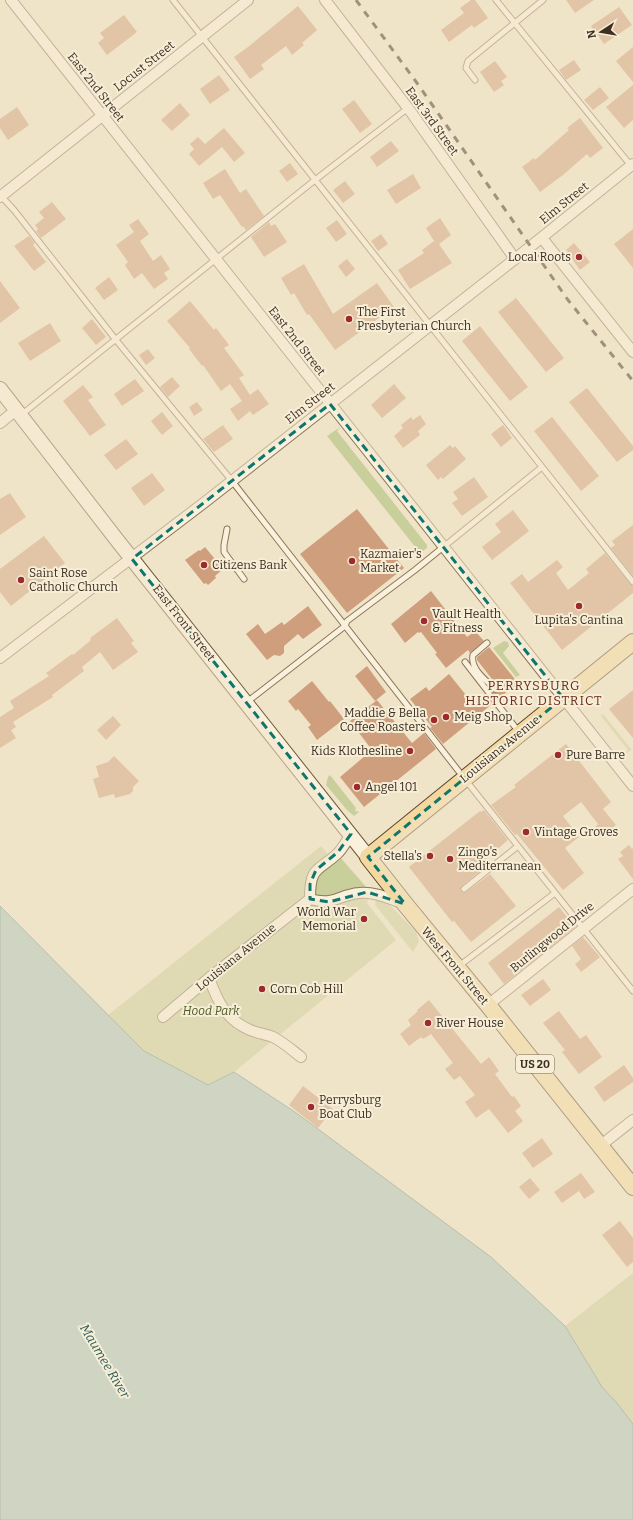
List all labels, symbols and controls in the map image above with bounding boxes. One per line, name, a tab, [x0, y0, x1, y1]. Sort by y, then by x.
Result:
north arrow	[581, 12, 621, 52]
text: N	[584, 28, 599, 39]
street label: Locust Street	[111, 38, 178, 94]
street label: East 2nd Street	[65, 50, 128, 125]
street label: East 3rd Street	[402, 84, 462, 159]
street label: Elm Street	[537, 179, 592, 227]
place label: Local Roots	[508, 250, 571, 264]
marker: Local Roots	[574, 252, 584, 262]
street label: East 2nd Street	[266, 304, 329, 379]
place label: The First Presbyterian Church	[357, 305, 472, 333]
marker: The First Presbyterian Church	[344, 314, 354, 324]
street label: Elm Street	[283, 379, 338, 427]
place label: Kazmaier's Market	[360, 547, 422, 575]
marker: Kazmaier's Market	[347, 556, 357, 566]
place label: Citizens Bank	[212, 558, 288, 572]
marker: Citizens Bank	[199, 560, 209, 570]
place label: Saint Rose Catholic Church	[29, 566, 118, 594]
marker: Saint Rose Catholic Church	[16, 575, 26, 585]
street label: East Front Street	[150, 582, 219, 664]
marker: Lupita's Cantina	[574, 601, 584, 611]
place label: Vault Health & Fitness	[432, 607, 502, 635]
place label: Lupita's Cantina	[535, 613, 624, 627]
marker: Vault Health & Fitness	[419, 616, 429, 626]
district label: PERRYSBURG HISTORIC DISTRICT	[465, 678, 603, 708]
place label: Maddie & Bella Coffee Roasters	[340, 706, 426, 734]
place label: Meig Shop	[454, 710, 512, 724]
marker: Meig Shop	[441, 712, 451, 722]
street label: Louisiana Avenue	[457, 712, 543, 786]
marker: Maddie & Bella Coffee Roasters	[429, 715, 439, 725]
place label: Kids Klothesline	[311, 744, 402, 758]
marker: Kids Klothesline	[405, 746, 415, 756]
place label: Pure Barre	[566, 748, 625, 762]
marker: Pure Barre	[553, 750, 563, 760]
place label: Angel 101	[365, 780, 417, 794]
marker: Angel 101	[352, 782, 362, 792]
place label: Vintage Groves	[534, 825, 618, 839]
marker: Vintage Groves	[521, 827, 531, 837]
place label: Zingo's Mediterranean	[458, 845, 542, 873]
place label: Stella's	[384, 849, 422, 863]
marker: Stella's	[425, 851, 435, 861]
marker: Zingo's Mediterranean	[445, 854, 455, 864]
street label: Burlingwood Drive	[507, 899, 597, 975]
place label: World War Memorial	[296, 905, 357, 933]
marker: World War Memorial	[359, 914, 369, 924]
street label: Louisiana Avenue	[193, 920, 279, 994]
street label: West Front Street	[418, 924, 492, 1008]
place label: Corn Cob Hill	[270, 982, 344, 996]
marker: Corn Cob Hill	[257, 984, 267, 994]
park label: Hood Park	[182, 1004, 240, 1018]
place label: River House	[436, 1016, 503, 1030]
marker: River House	[423, 1018, 433, 1028]
road number: US 20	[516, 1055, 554, 1073]
place label: Perrysburg Boat Club	[319, 1093, 381, 1121]
marker: Perrysburg Boat Club	[306, 1102, 316, 1112]
water label: Maumee River	[77, 1321, 133, 1401]

